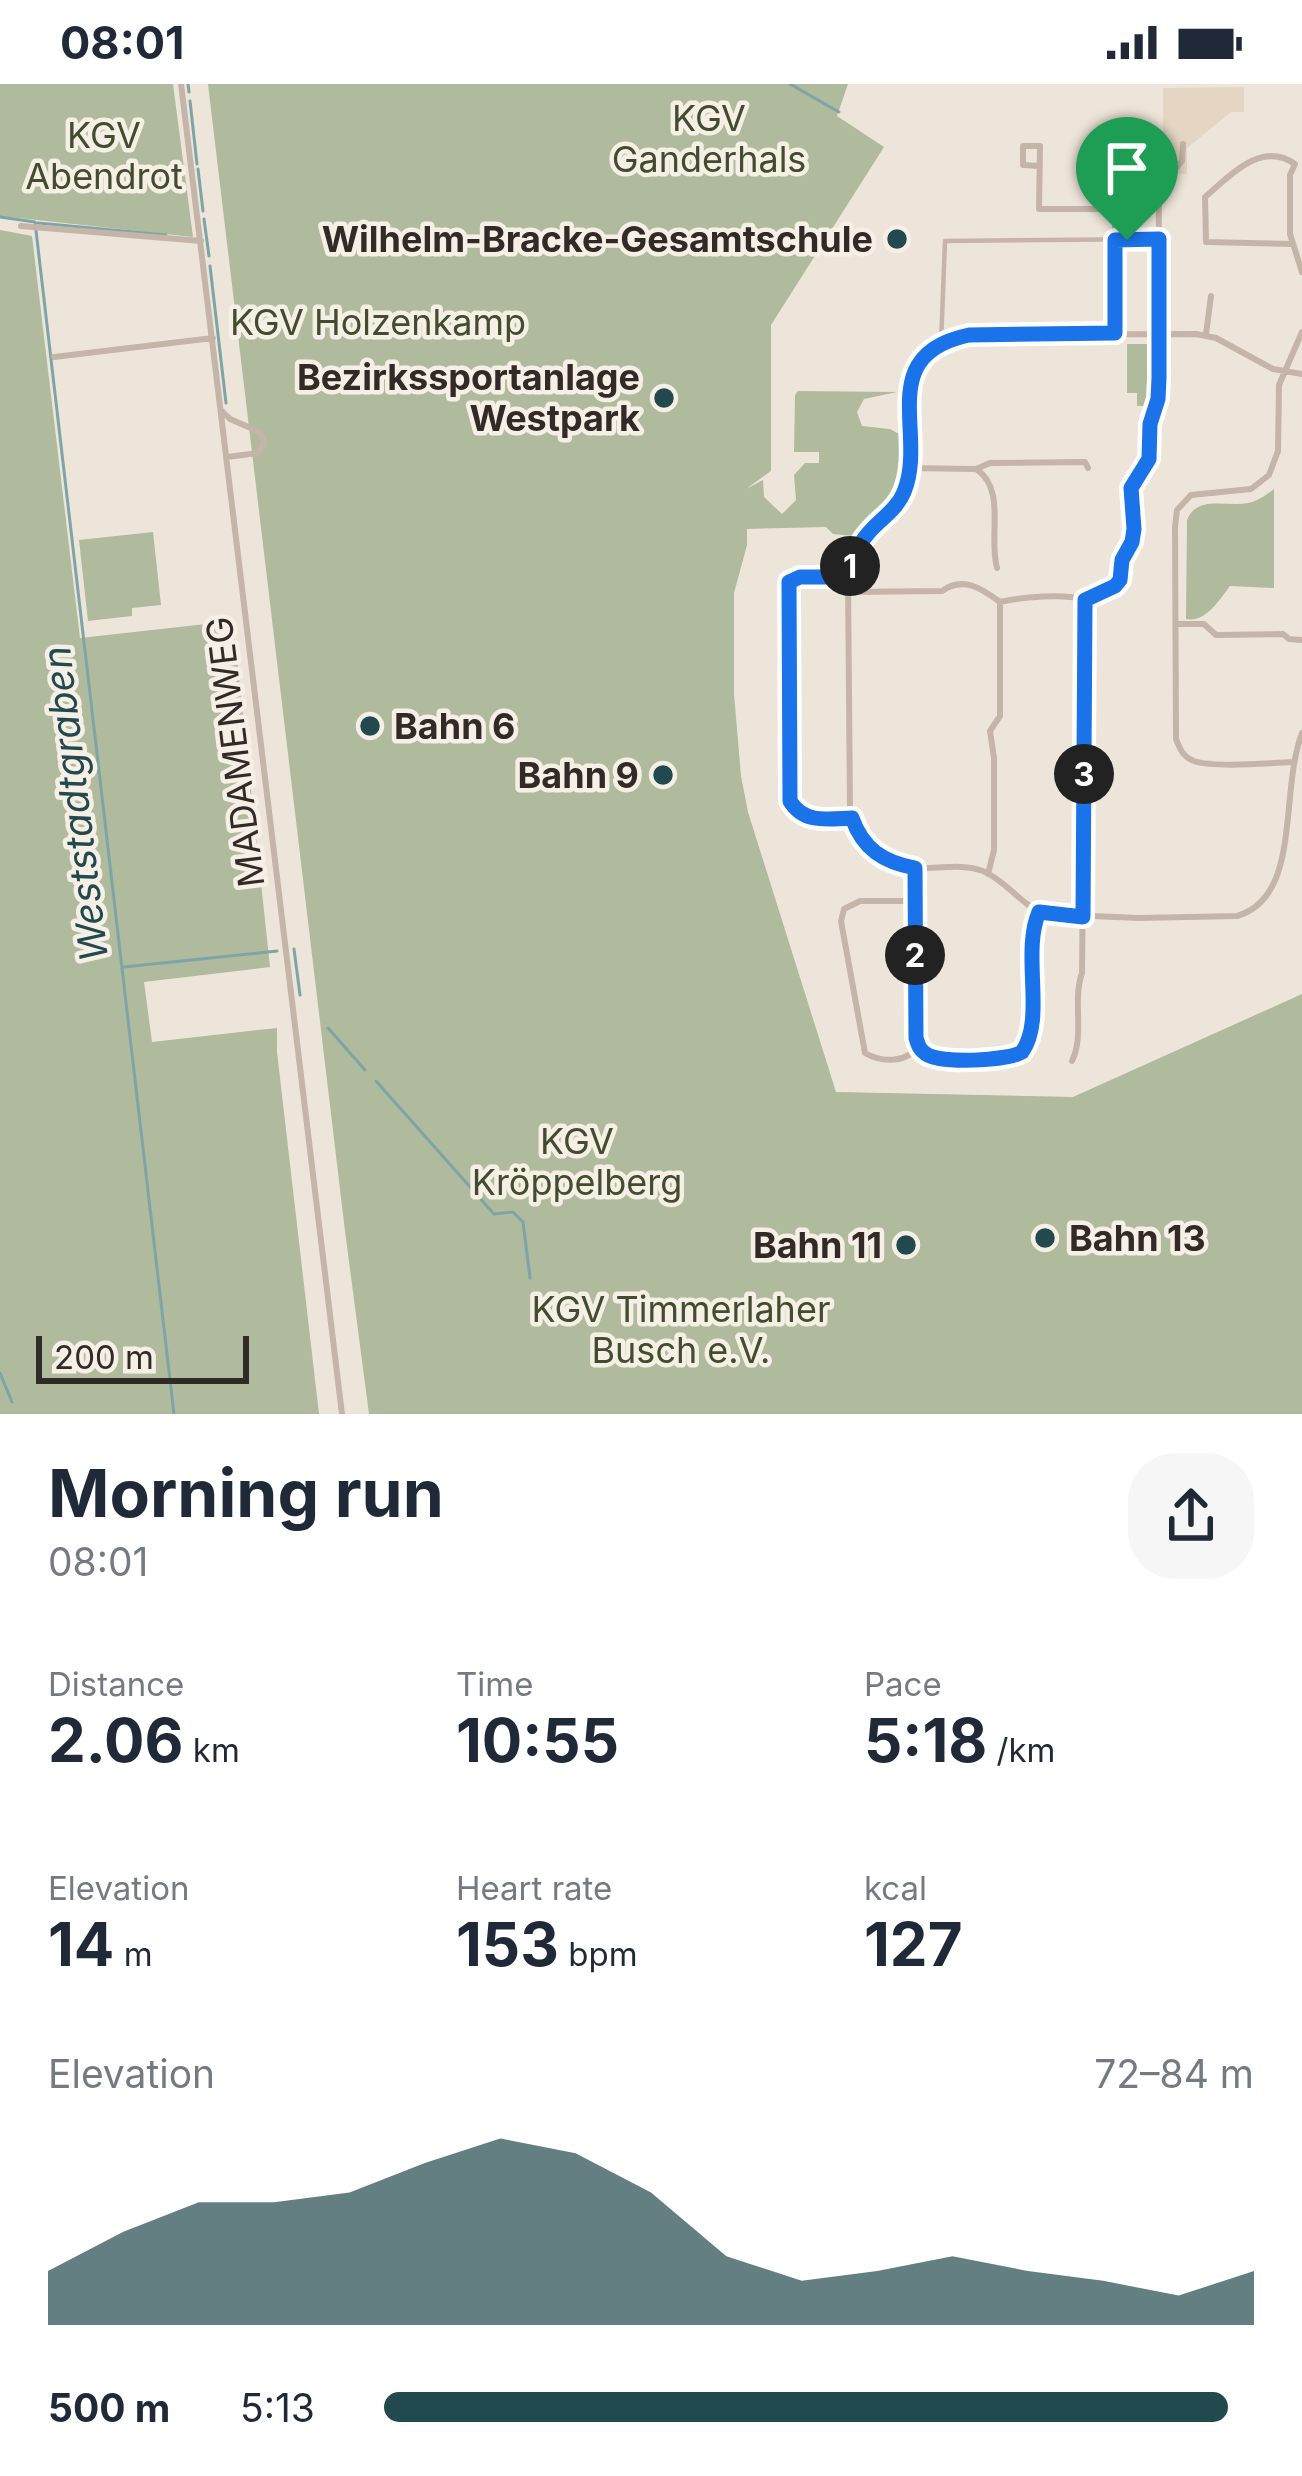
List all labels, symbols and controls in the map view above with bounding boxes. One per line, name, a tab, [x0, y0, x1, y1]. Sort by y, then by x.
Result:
text: 08:01	[60, 15, 184, 70]
park label: KGV Ganderhals	[612, 96, 806, 181]
park label: KGV Abendrot	[25, 113, 183, 198]
pin	[1076, 117, 1178, 240]
icon: arrive	[1094, 135, 1160, 201]
place label: Wilhelm-Bracke-Gesamtschule	[322, 217, 873, 261]
marker: Wilhelm-Bracke-Gesamtschule	[884, 226, 910, 252]
park label: KGV Holzenkamp	[230, 300, 526, 344]
place label: Bezirkssportanlage Westpark	[297, 355, 640, 440]
marker: Bezirkssportanlage Westpark	[651, 385, 677, 411]
pin: 1	[820, 536, 880, 596]
text: 1	[843, 546, 857, 586]
street label: MADAMENWEG	[197, 614, 273, 890]
water label: Weststadtgraben	[32, 644, 117, 964]
place label: Bahn 6	[394, 704, 515, 748]
marker: Bahn 6	[357, 713, 383, 739]
pin: 3	[1054, 744, 1114, 804]
place label: Bahn 9	[518, 753, 639, 797]
text: 3	[1073, 754, 1095, 794]
marker: Bahn 9	[650, 762, 676, 788]
pin: 2	[885, 925, 945, 985]
text: 2	[905, 935, 925, 975]
park label: KGV Kröppelberg	[472, 1119, 682, 1204]
place label: Bahn 13	[1069, 1216, 1206, 1260]
place label: Bahn 11	[753, 1223, 882, 1267]
marker: Bahn 13	[1032, 1225, 1058, 1251]
marker: Bahn 11	[893, 1232, 919, 1258]
park label: KGV Timmerlaher Busch e.V.	[532, 1287, 830, 1372]
scale bar	[36, 1330, 249, 1383]
text: 200 m	[54, 1337, 154, 1377]
text: Morning run	[48, 1453, 444, 1533]
button: share	[1128, 1453, 1254, 1579]
text: 08:01	[48, 1538, 148, 1585]
text: Distance	[48, 1664, 184, 1704]
text: Time	[456, 1664, 533, 1704]
text: Pace	[864, 1664, 942, 1704]
text: 2.06	[48, 1704, 184, 1776]
text: 10:55	[456, 1704, 619, 1776]
text: 5:18	[864, 1704, 987, 1776]
text: km	[184, 1730, 240, 1770]
text: /km	[987, 1730, 1056, 1770]
text: Elevation	[48, 1868, 189, 1908]
text: Heart rate	[456, 1868, 612, 1908]
text: kcal	[864, 1868, 927, 1908]
text: 14	[48, 1908, 114, 1980]
text: 153	[456, 1908, 559, 1980]
text: 127	[864, 1908, 963, 1980]
text: m	[114, 1934, 153, 1974]
text: bpm	[559, 1934, 638, 1974]
text: Elevation	[48, 2050, 215, 2097]
text: 72–84 m	[1094, 2050, 1254, 2097]
text: 500 m	[48, 2384, 170, 2431]
text: 5:13	[240, 2384, 315, 2431]

